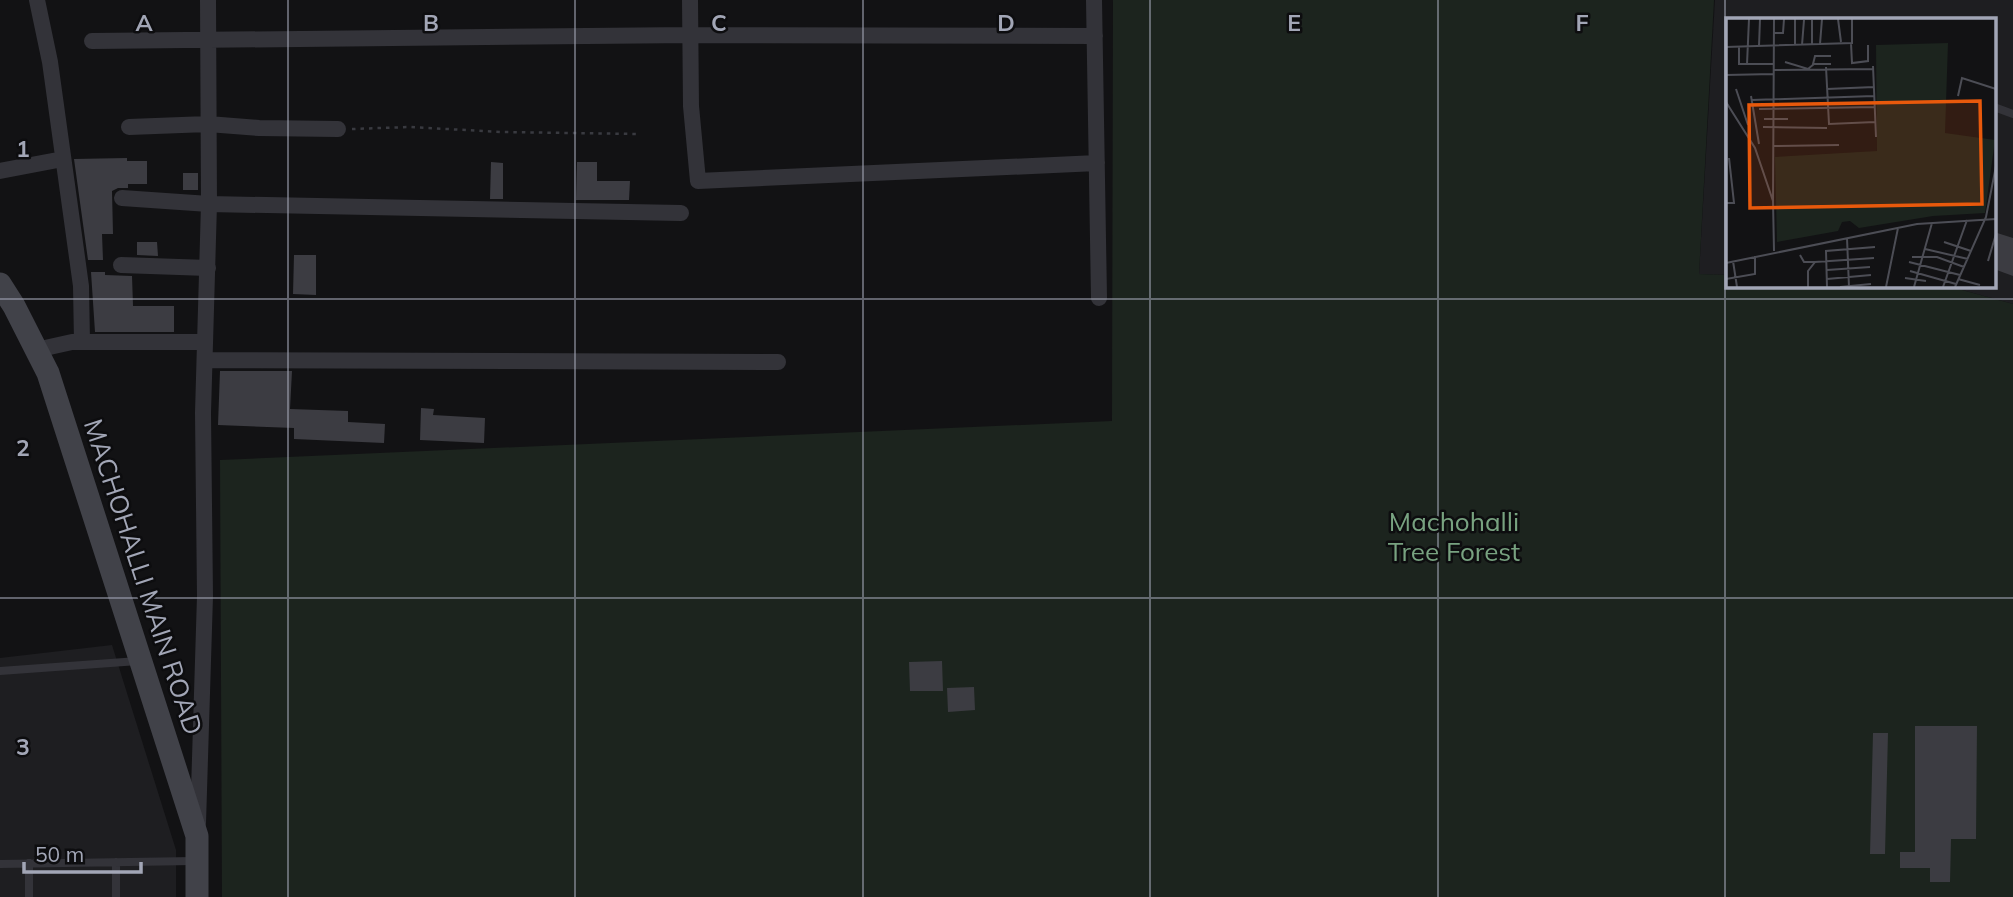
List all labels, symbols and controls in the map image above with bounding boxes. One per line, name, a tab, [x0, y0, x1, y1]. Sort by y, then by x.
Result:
text: A	[135, 8, 153, 37]
text: B	[423, 8, 439, 37]
text: C	[711, 8, 727, 37]
text: D	[997, 8, 1015, 37]
text: E	[1287, 8, 1301, 37]
text: F	[1575, 8, 1589, 37]
inset map	[1726, 18, 1996, 287]
text: 1	[16, 134, 30, 163]
street label: MACHOHALLI MAIN ROAD	[77, 415, 210, 739]
text: 2	[16, 433, 30, 462]
park label: Machohalli Tree Forest	[1388, 505, 1520, 568]
text: 3	[16, 732, 30, 761]
scale bar	[24, 830, 142, 874]
text: 50 m	[35, 841, 84, 867]

